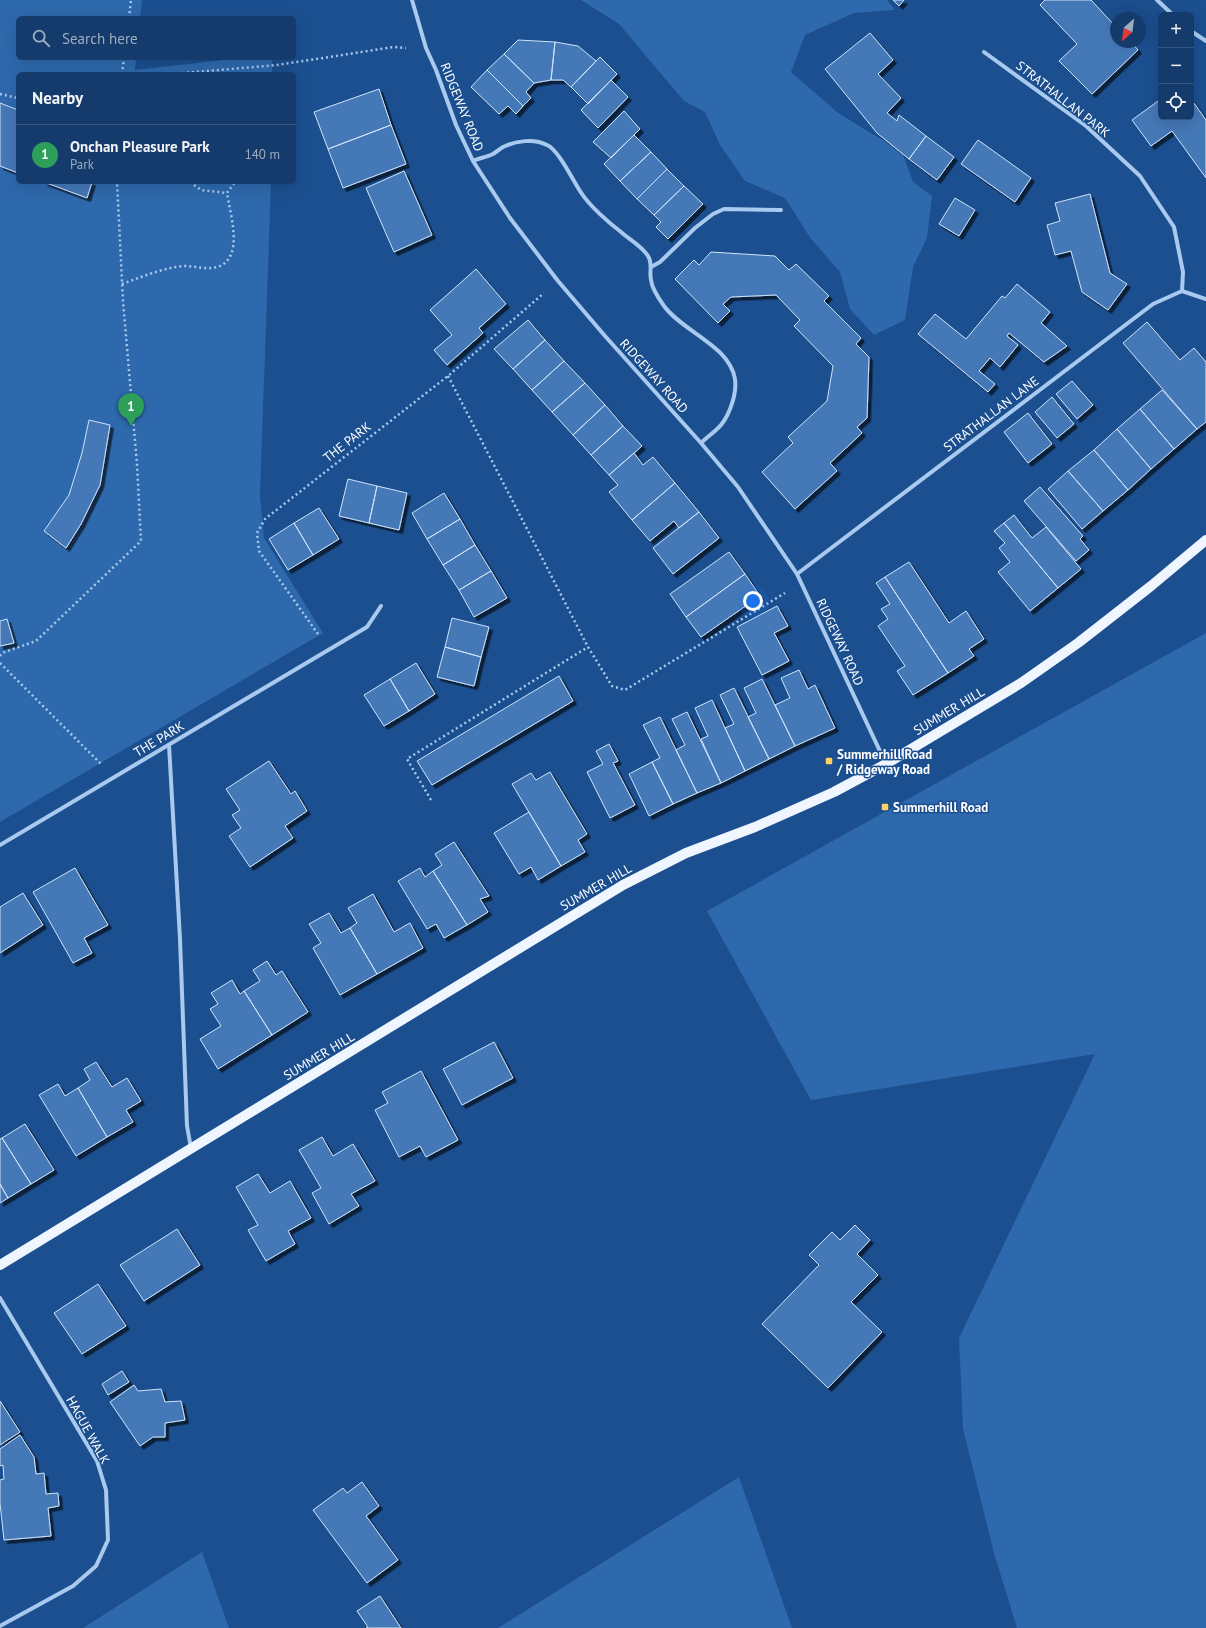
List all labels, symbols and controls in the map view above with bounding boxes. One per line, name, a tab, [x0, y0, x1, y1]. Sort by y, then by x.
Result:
north arrow	[1110, 12, 1146, 48]
map controls	[1158, 12, 1194, 120]
button: +	[1158, 12, 1194, 48]
search box	[16, 16, 296, 60]
icon: search	[30, 27, 52, 49]
text: Search here	[62, 29, 138, 48]
button: −	[1158, 48, 1194, 84]
street label: STRATHALLAN PARK	[1013, 57, 1114, 141]
street label: RIDGEWAY ROAD	[436, 60, 488, 154]
button: locate	[1158, 84, 1194, 120]
text: Nearby	[32, 87, 83, 109]
text: Onchan Pleasure Park	[70, 137, 210, 156]
text: 1	[41, 146, 49, 163]
text: 140 m	[245, 146, 280, 163]
text: Park	[70, 156, 94, 173]
street label: RIDGEWAY ROAD	[616, 335, 692, 417]
street label: STRATHALLAN LANE	[940, 373, 1042, 455]
pin: 1	[118, 393, 144, 426]
street label: THE PARK	[320, 418, 374, 466]
your location	[743, 591, 763, 611]
street label: RIDGEWAY ROAD	[812, 596, 868, 688]
street label: SUMMER HILL	[910, 683, 988, 739]
street label: THE PARK	[131, 717, 187, 761]
place label: Summerhill Road / Ridgeway Road	[836, 746, 932, 778]
marker: Summerhill Road / Ridgeway Road	[824, 756, 834, 766]
place label: Summerhill Road	[893, 799, 988, 816]
marker: Summerhill Road	[880, 802, 890, 812]
street label: SUMMER HILL	[557, 859, 635, 914]
street label: SUMMER HILL	[280, 1028, 358, 1084]
street label: HAGUE WALK	[62, 1393, 114, 1467]

